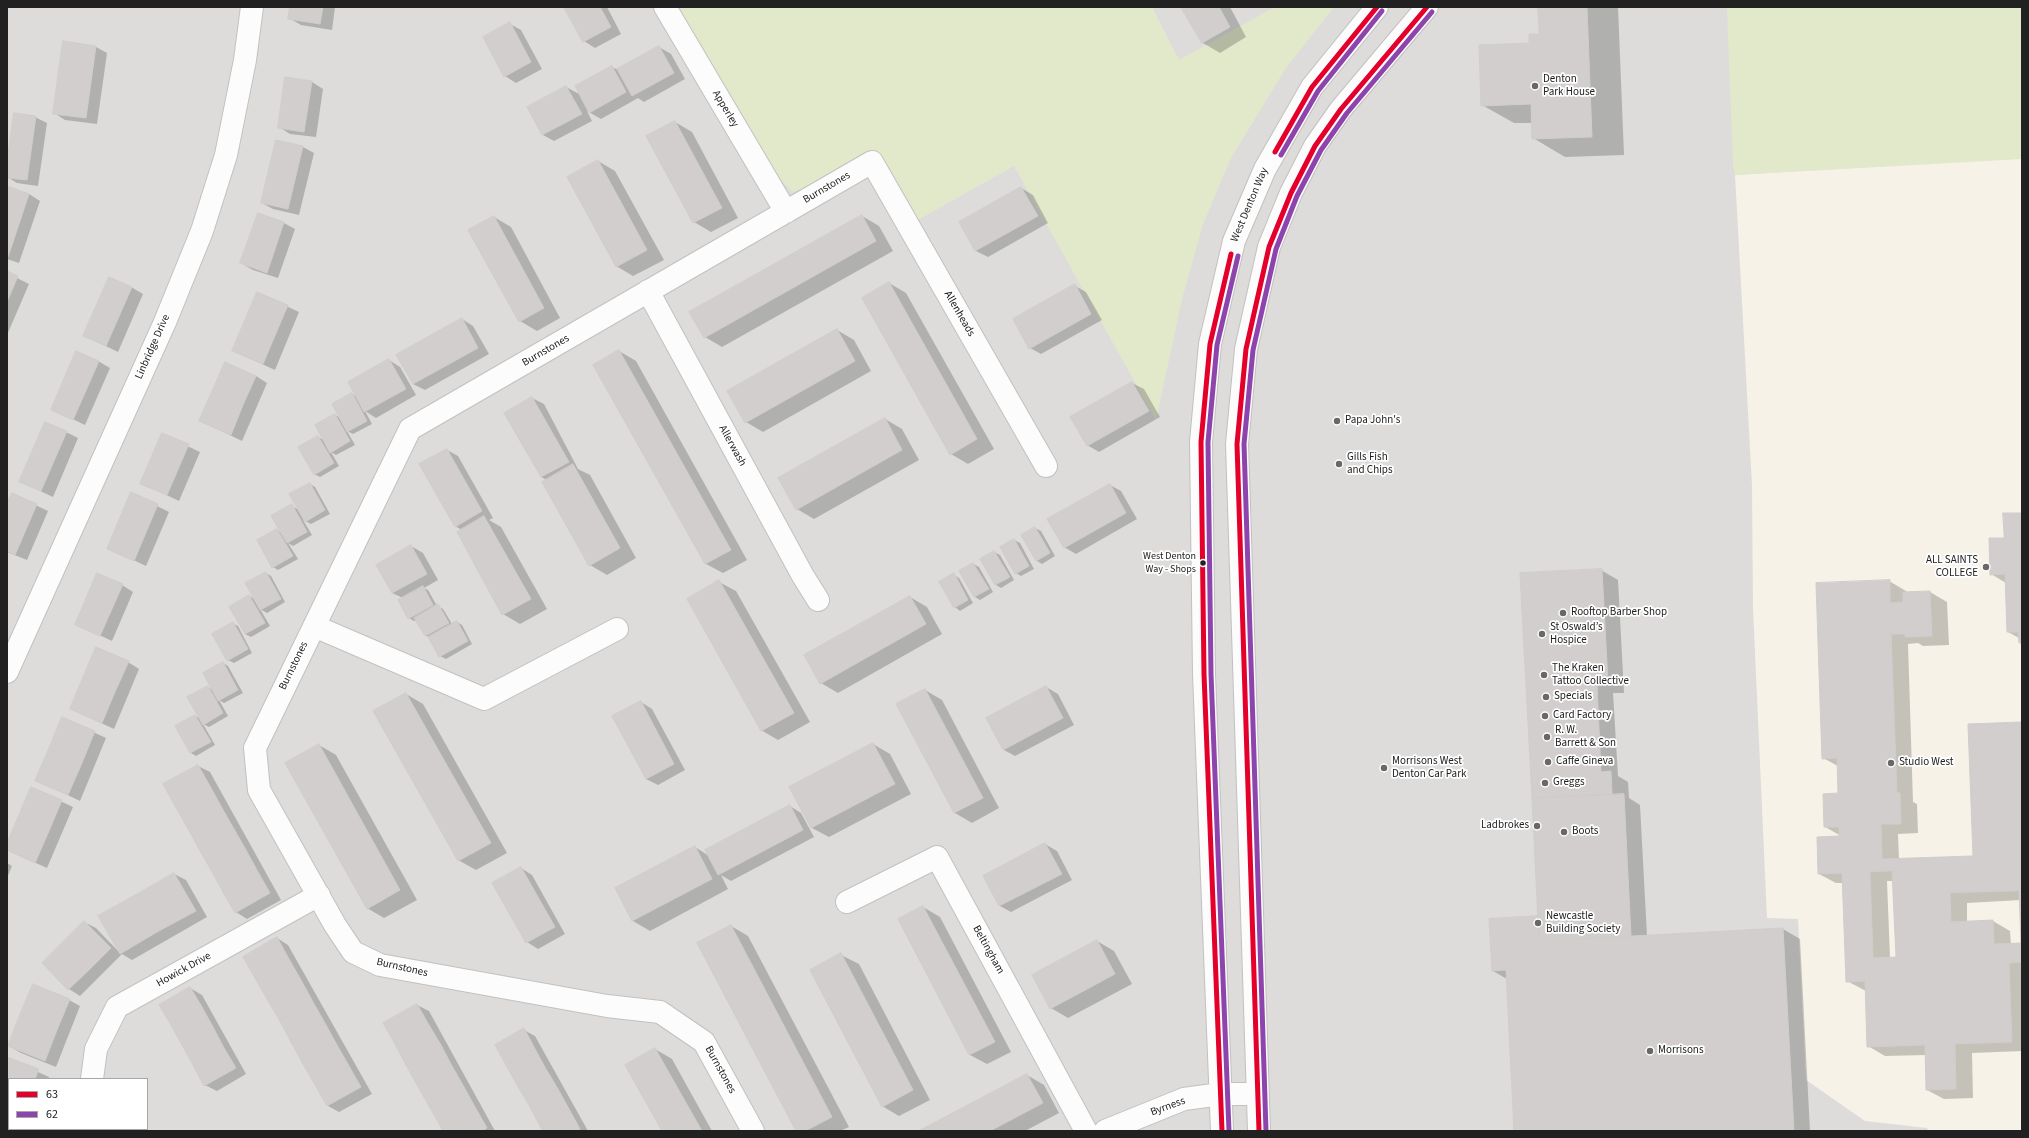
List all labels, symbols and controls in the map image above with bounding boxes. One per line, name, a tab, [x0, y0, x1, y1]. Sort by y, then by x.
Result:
place label: Denton Park House	[1543, 73, 1595, 99]
marker: Denton Park House	[1530, 81, 1540, 91]
street label: Apperley	[709, 88, 741, 130]
street label: West Denton Way	[1228, 166, 1272, 244]
street label: Burnstones	[801, 169, 853, 207]
street label: Allenheads	[941, 289, 977, 339]
street label: Linbridge Drive	[133, 312, 173, 382]
street label: Burnstones	[520, 332, 572, 370]
place label: Papa John's	[1345, 414, 1400, 428]
marker: Papa John's	[1332, 416, 1342, 426]
street label: Allerwash	[715, 423, 749, 469]
place label: Gills Fish and Chips	[1347, 451, 1393, 477]
marker: Gills Fish and Chips	[1334, 459, 1344, 469]
place label: West Denton Way - Shops	[1143, 551, 1196, 574]
place label: ALL SAINTS COLLEGE	[1926, 554, 1978, 580]
marker: West Denton Way - Shops	[1198, 558, 1208, 568]
marker: ALL SAINTS COLLEGE	[1981, 562, 1991, 572]
place label: Rooftop Barber Shop	[1571, 606, 1667, 620]
marker: Rooftop Barber Shop	[1558, 608, 1568, 618]
place label: St Oswald’s Hospice	[1550, 621, 1603, 647]
marker: St Oswald’s Hospice	[1537, 629, 1547, 639]
street label: Burnstones	[277, 640, 311, 692]
place label: The Kraken Tattoo Collective	[1552, 662, 1629, 688]
marker: The Kraken Tattoo Collective	[1539, 670, 1549, 680]
place label: Specials	[1554, 690, 1592, 704]
marker: Specials	[1541, 692, 1551, 702]
place label: Card Factory	[1553, 709, 1611, 723]
marker: Card Factory	[1540, 711, 1550, 721]
place label: R. W. Barrett & Son	[1555, 724, 1616, 750]
marker: R. W. Barrett & Son	[1542, 732, 1552, 742]
place label: Morrisons West Denton Car Park	[1392, 755, 1466, 781]
place label: Caffe Gineva	[1556, 755, 1613, 769]
place label: Studio West	[1899, 756, 1953, 770]
marker: Caffe Gineva	[1543, 757, 1553, 767]
marker: Studio West	[1886, 758, 1896, 768]
marker: Morrisons West Denton Car Park	[1379, 763, 1389, 773]
place label: Greggs	[1553, 776, 1585, 790]
marker: Greggs	[1540, 778, 1550, 788]
place label: Ladbrokes	[1481, 819, 1529, 833]
marker: Ladbrokes	[1532, 821, 1542, 831]
place label: Boots	[1572, 825, 1598, 839]
marker: Boots	[1559, 827, 1569, 837]
place label: Newcastle Building Society	[1546, 910, 1620, 936]
marker: Newcastle Building Society	[1533, 918, 1543, 928]
street label: Beltingham	[969, 923, 1007, 977]
street label: Howick Drive	[154, 950, 214, 990]
street label: Burnstones	[375, 956, 429, 980]
street label: Burnstones	[702, 1044, 738, 1096]
place label: Morrisons	[1658, 1044, 1703, 1058]
marker: Morrisons	[1645, 1046, 1655, 1056]
legend	[8, 1078, 148, 1130]
text: 63	[46, 1086, 58, 1103]
street label: Byrness	[1149, 1095, 1187, 1119]
text: 62	[46, 1106, 58, 1123]

